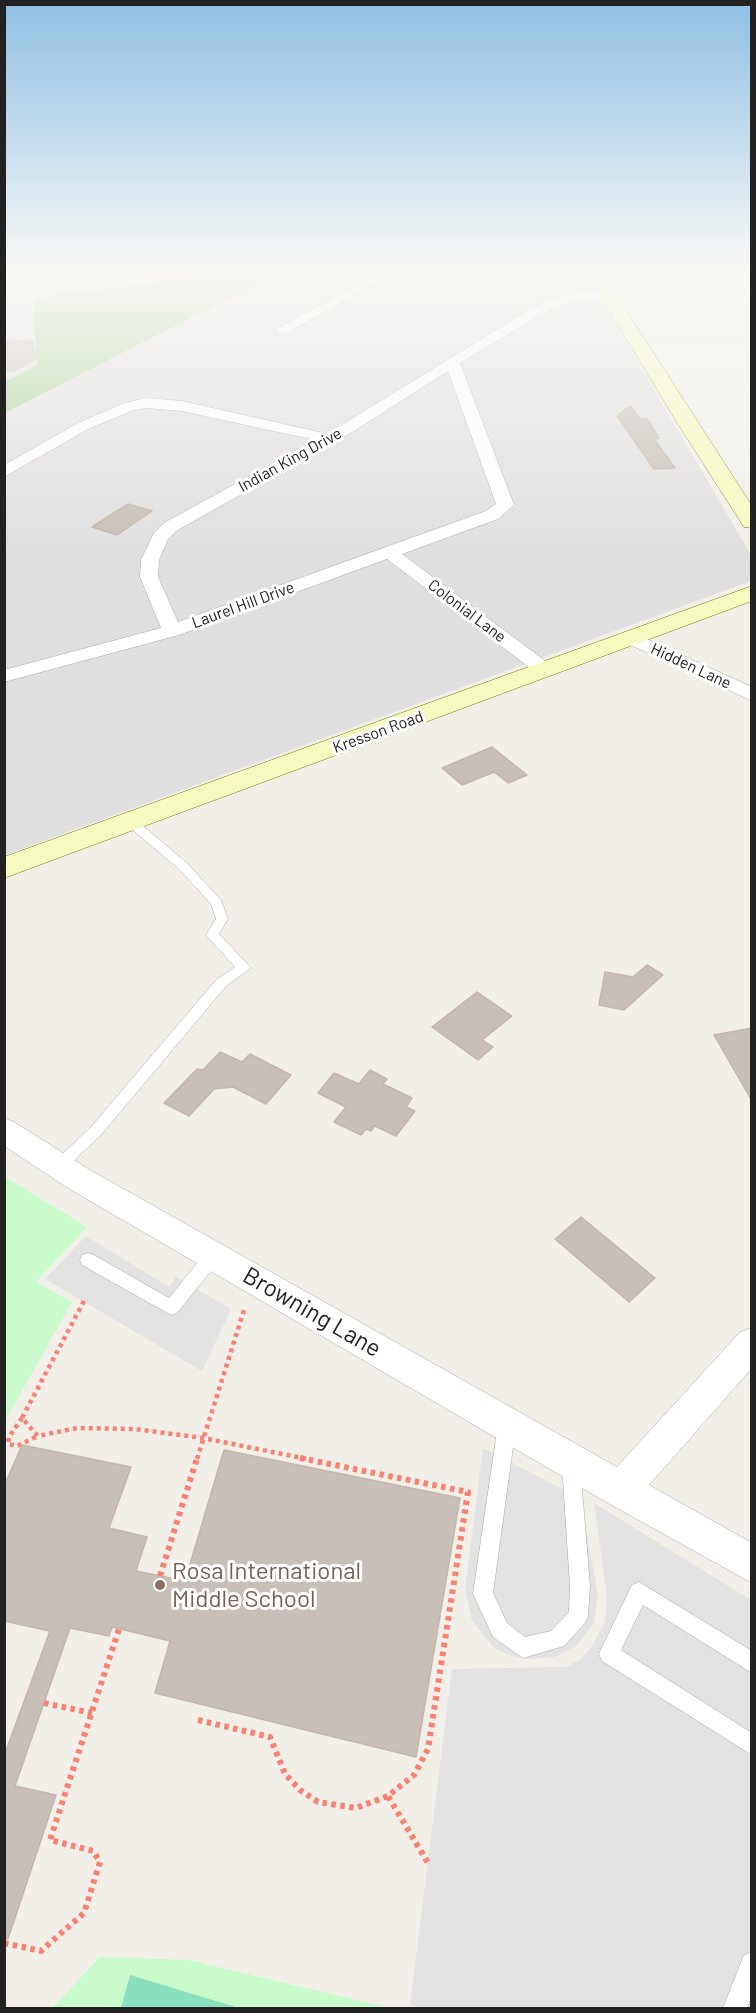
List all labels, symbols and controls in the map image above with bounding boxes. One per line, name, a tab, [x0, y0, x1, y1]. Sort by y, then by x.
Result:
street label: Indian King Drive	[235, 424, 345, 496]
street label: Colonial Lane	[424, 575, 510, 647]
street label: Laurel Hill Drive	[189, 578, 297, 632]
street label: Hidden Lane	[648, 639, 734, 693]
street label: Kresson Road	[330, 707, 426, 757]
street label: Browning Lane	[238, 1261, 386, 1363]
place label: Rosa International Middle School	[172, 1557, 361, 1613]
marker: Rosa International Middle School	[153, 1578, 167, 1592]

